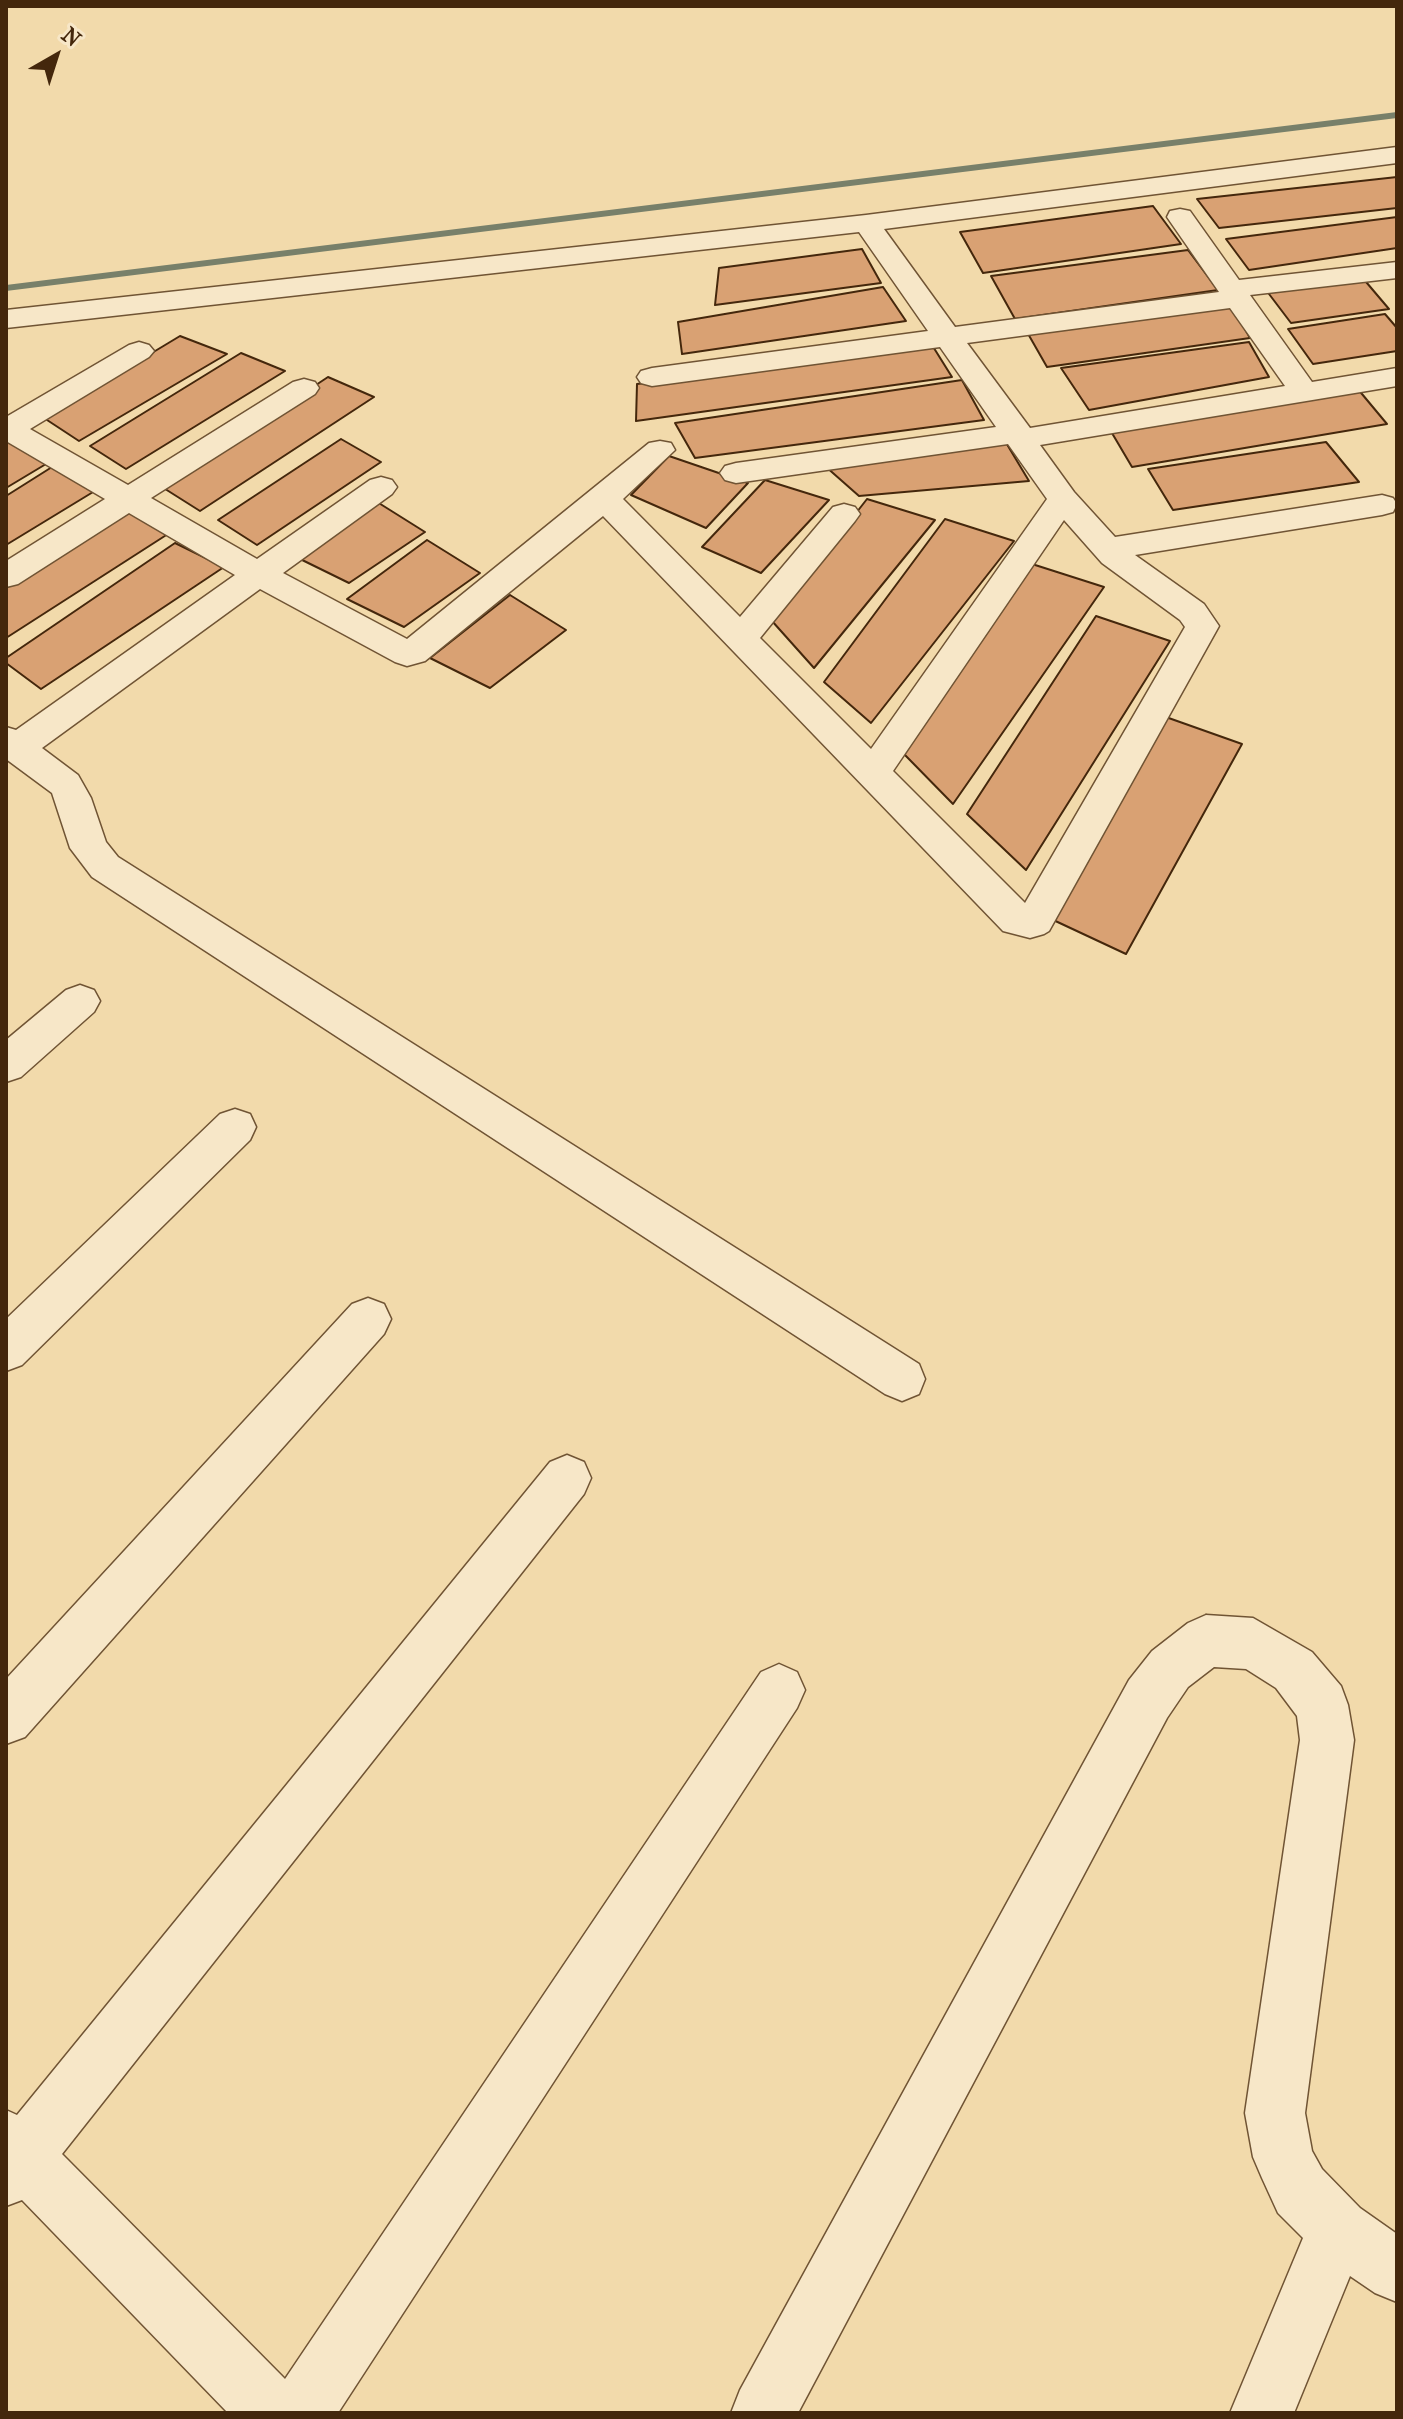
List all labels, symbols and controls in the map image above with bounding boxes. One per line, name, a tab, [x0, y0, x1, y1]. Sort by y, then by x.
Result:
north arrow	[16, 16, 96, 96]
text: N	[56, 22, 86, 53]

